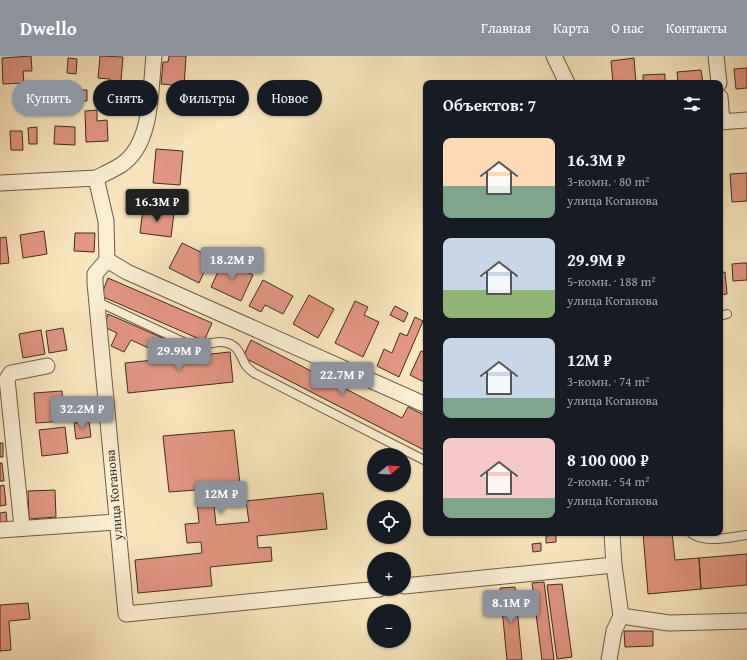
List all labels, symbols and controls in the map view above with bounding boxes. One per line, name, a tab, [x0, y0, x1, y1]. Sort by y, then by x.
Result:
text: Dwello	[20, 14, 77, 42]
text: Главная	[481, 18, 531, 38]
text: Карта	[553, 18, 589, 38]
text: О нас	[611, 18, 644, 38]
text: Контакты	[666, 18, 727, 38]
chip: Купить	[12, 80, 85, 116]
chip: Снять	[93, 80, 158, 116]
chip: Фильтры	[166, 80, 249, 116]
chip: Новое	[257, 80, 322, 116]
text: Объектов: 7	[443, 92, 536, 117]
icon: filters	[681, 93, 703, 115]
text: 16.3M ₽	[567, 147, 625, 172]
icon: home	[475, 154, 523, 202]
text: 3-комн. · 80 m²	[567, 172, 649, 191]
pin: 16.3M ₽	[120, 189, 194, 223]
text: улица Коганова	[567, 191, 658, 210]
text: 16.3M ₽	[135, 192, 179, 211]
pin: 18.2M ₽	[195, 247, 269, 281]
text: 29.9M ₽	[567, 247, 625, 272]
text: 18.2M ₽	[210, 250, 254, 269]
icon: home	[475, 254, 523, 302]
text: 5-комн. · 188 m²	[567, 272, 656, 291]
text: улица Коганова	[567, 291, 658, 310]
pin: 29.9M ₽	[142, 338, 216, 372]
text: 29.9M ₽	[157, 341, 201, 360]
text: 12M ₽	[567, 347, 612, 372]
icon: home	[475, 354, 523, 402]
pin: 22.7M ₽	[305, 362, 379, 396]
text: 22.7M ₽	[320, 365, 364, 384]
text: 3-комн. · 74 m²	[567, 372, 649, 391]
text: улица Коганова	[567, 391, 658, 410]
pin: 32.2M ₽	[45, 396, 119, 430]
text: 32.2M ₽	[60, 399, 104, 418]
text: 8 100 000 ₽	[567, 447, 649, 472]
street label: улица Коганова	[101, 448, 128, 542]
north arrow	[367, 448, 411, 492]
map controls	[367, 448, 411, 648]
icon: home	[475, 454, 523, 502]
text: 2-комн. · 54 m²	[567, 472, 649, 491]
pin: 12M ₽	[193, 481, 249, 515]
text: 12M ₽	[204, 484, 238, 503]
text: улица Коганова	[567, 491, 658, 510]
button: locate	[367, 500, 411, 544]
button: +	[367, 552, 411, 596]
pin: 8.1M ₽	[478, 590, 544, 624]
text: 8.1M ₽	[492, 593, 530, 612]
button: −	[367, 604, 411, 648]

